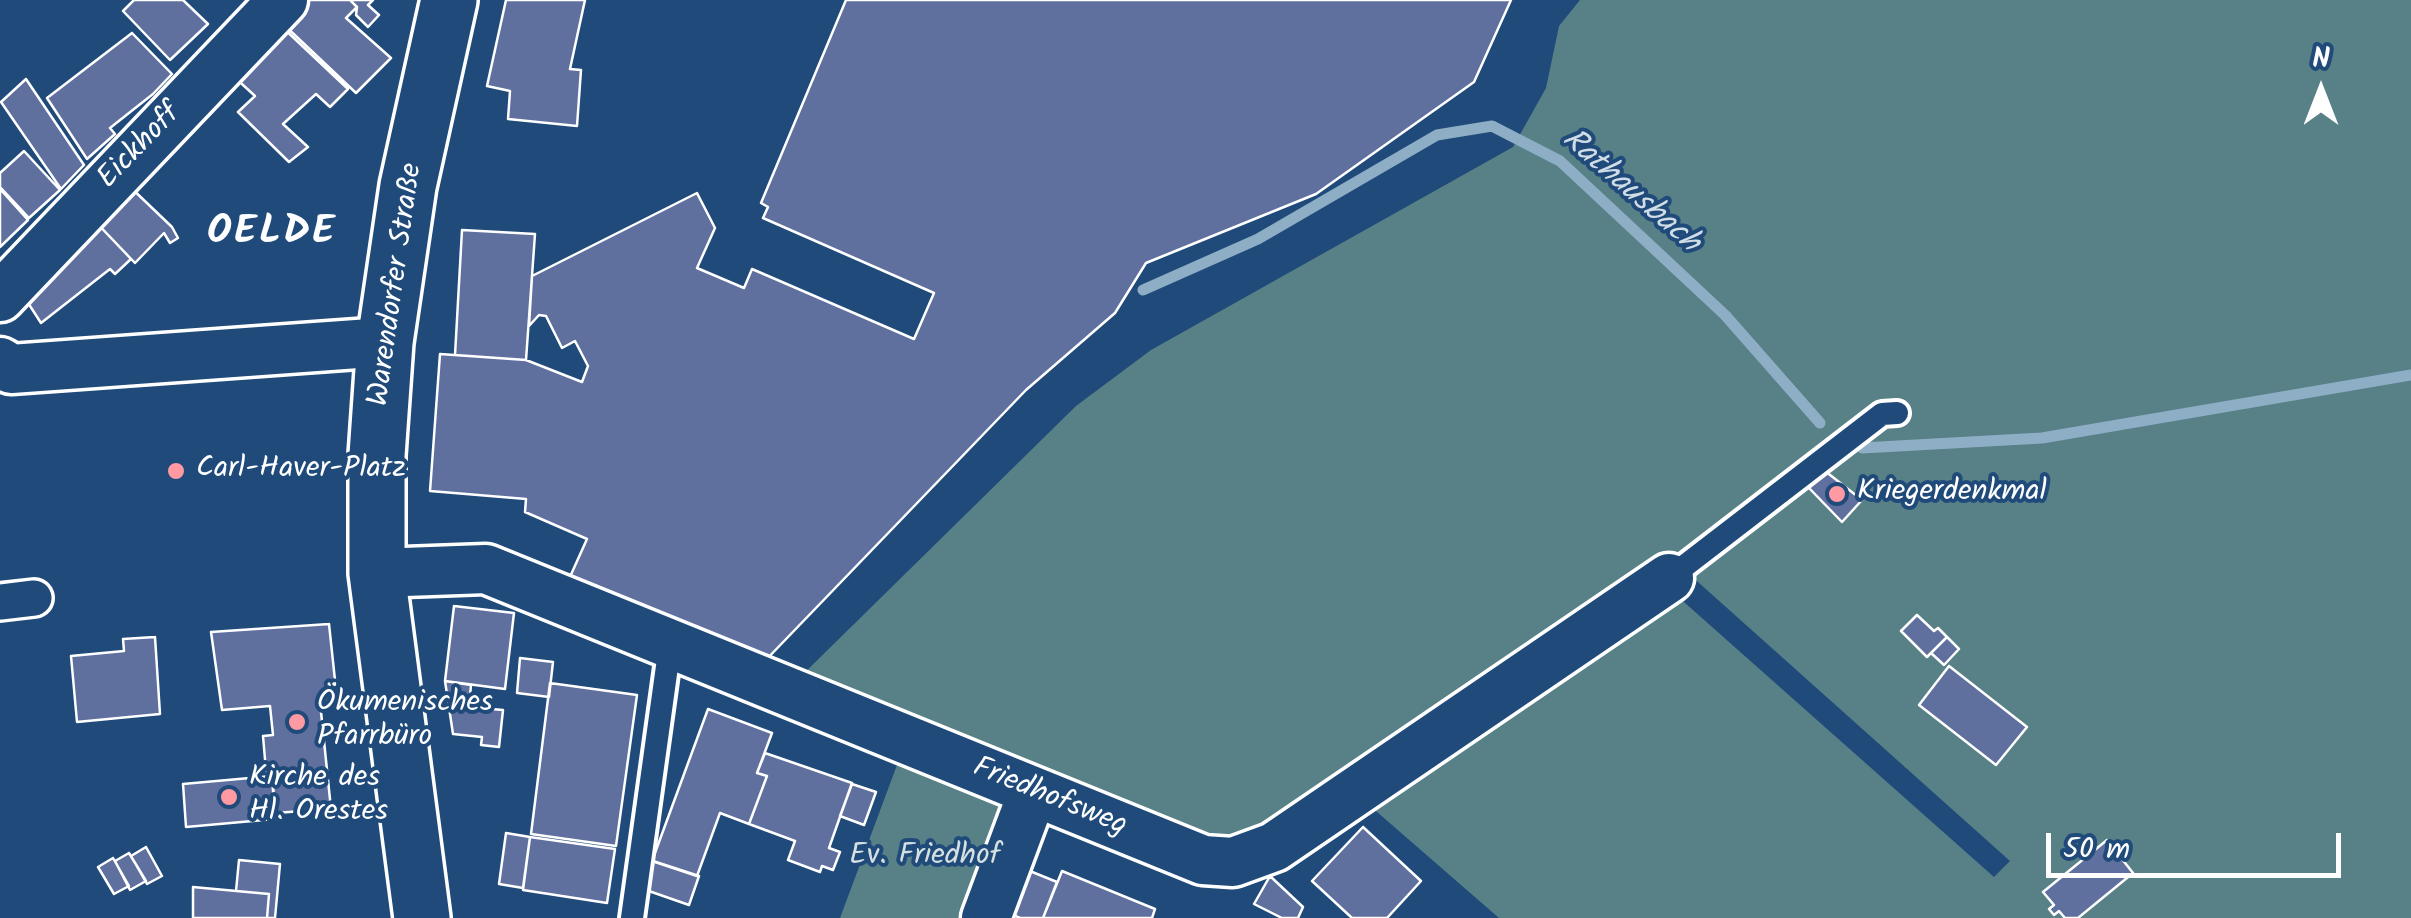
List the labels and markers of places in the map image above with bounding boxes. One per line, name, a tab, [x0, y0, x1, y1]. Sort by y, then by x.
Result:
place label: Carl-Haver-Platz	[196, 453, 406, 489]
marker: Carl-Haver-Platz	[165, 460, 187, 482]
place label: Kriegerdenkmal	[1857, 476, 2047, 512]
marker: Kriegerdenkmal	[1826, 483, 1848, 505]
place label: Ökumenisches Pfarrbüro	[317, 687, 493, 758]
marker: Ökumenisches Pfarrbüro	[286, 711, 308, 733]
place label: Kirche des Hl. Orestes	[249, 762, 388, 832]
marker: Kirche des Hl. Orestes	[218, 786, 240, 808]

